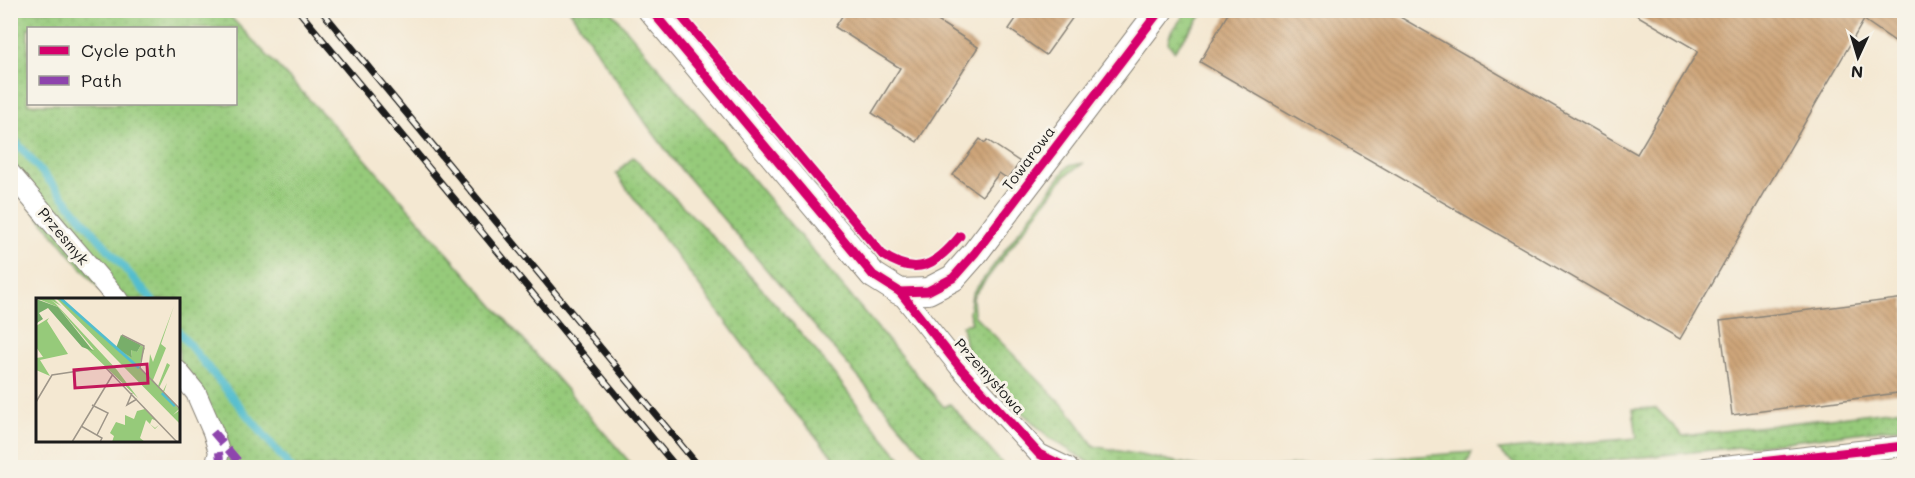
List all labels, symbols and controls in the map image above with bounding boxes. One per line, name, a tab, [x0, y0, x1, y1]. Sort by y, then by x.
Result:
legend	[27, 27, 237, 105]
north arrow	[1828, 27, 1888, 87]
text: Cycle path	[81, 38, 176, 62]
text: N	[1850, 62, 1864, 83]
text: Path	[81, 68, 121, 92]
street label: Towarowa	[997, 122, 1059, 194]
street label: Przesmyk	[34, 203, 94, 269]
inset map	[36, 298, 180, 442]
street label: Przemysłowa	[950, 334, 1030, 418]

